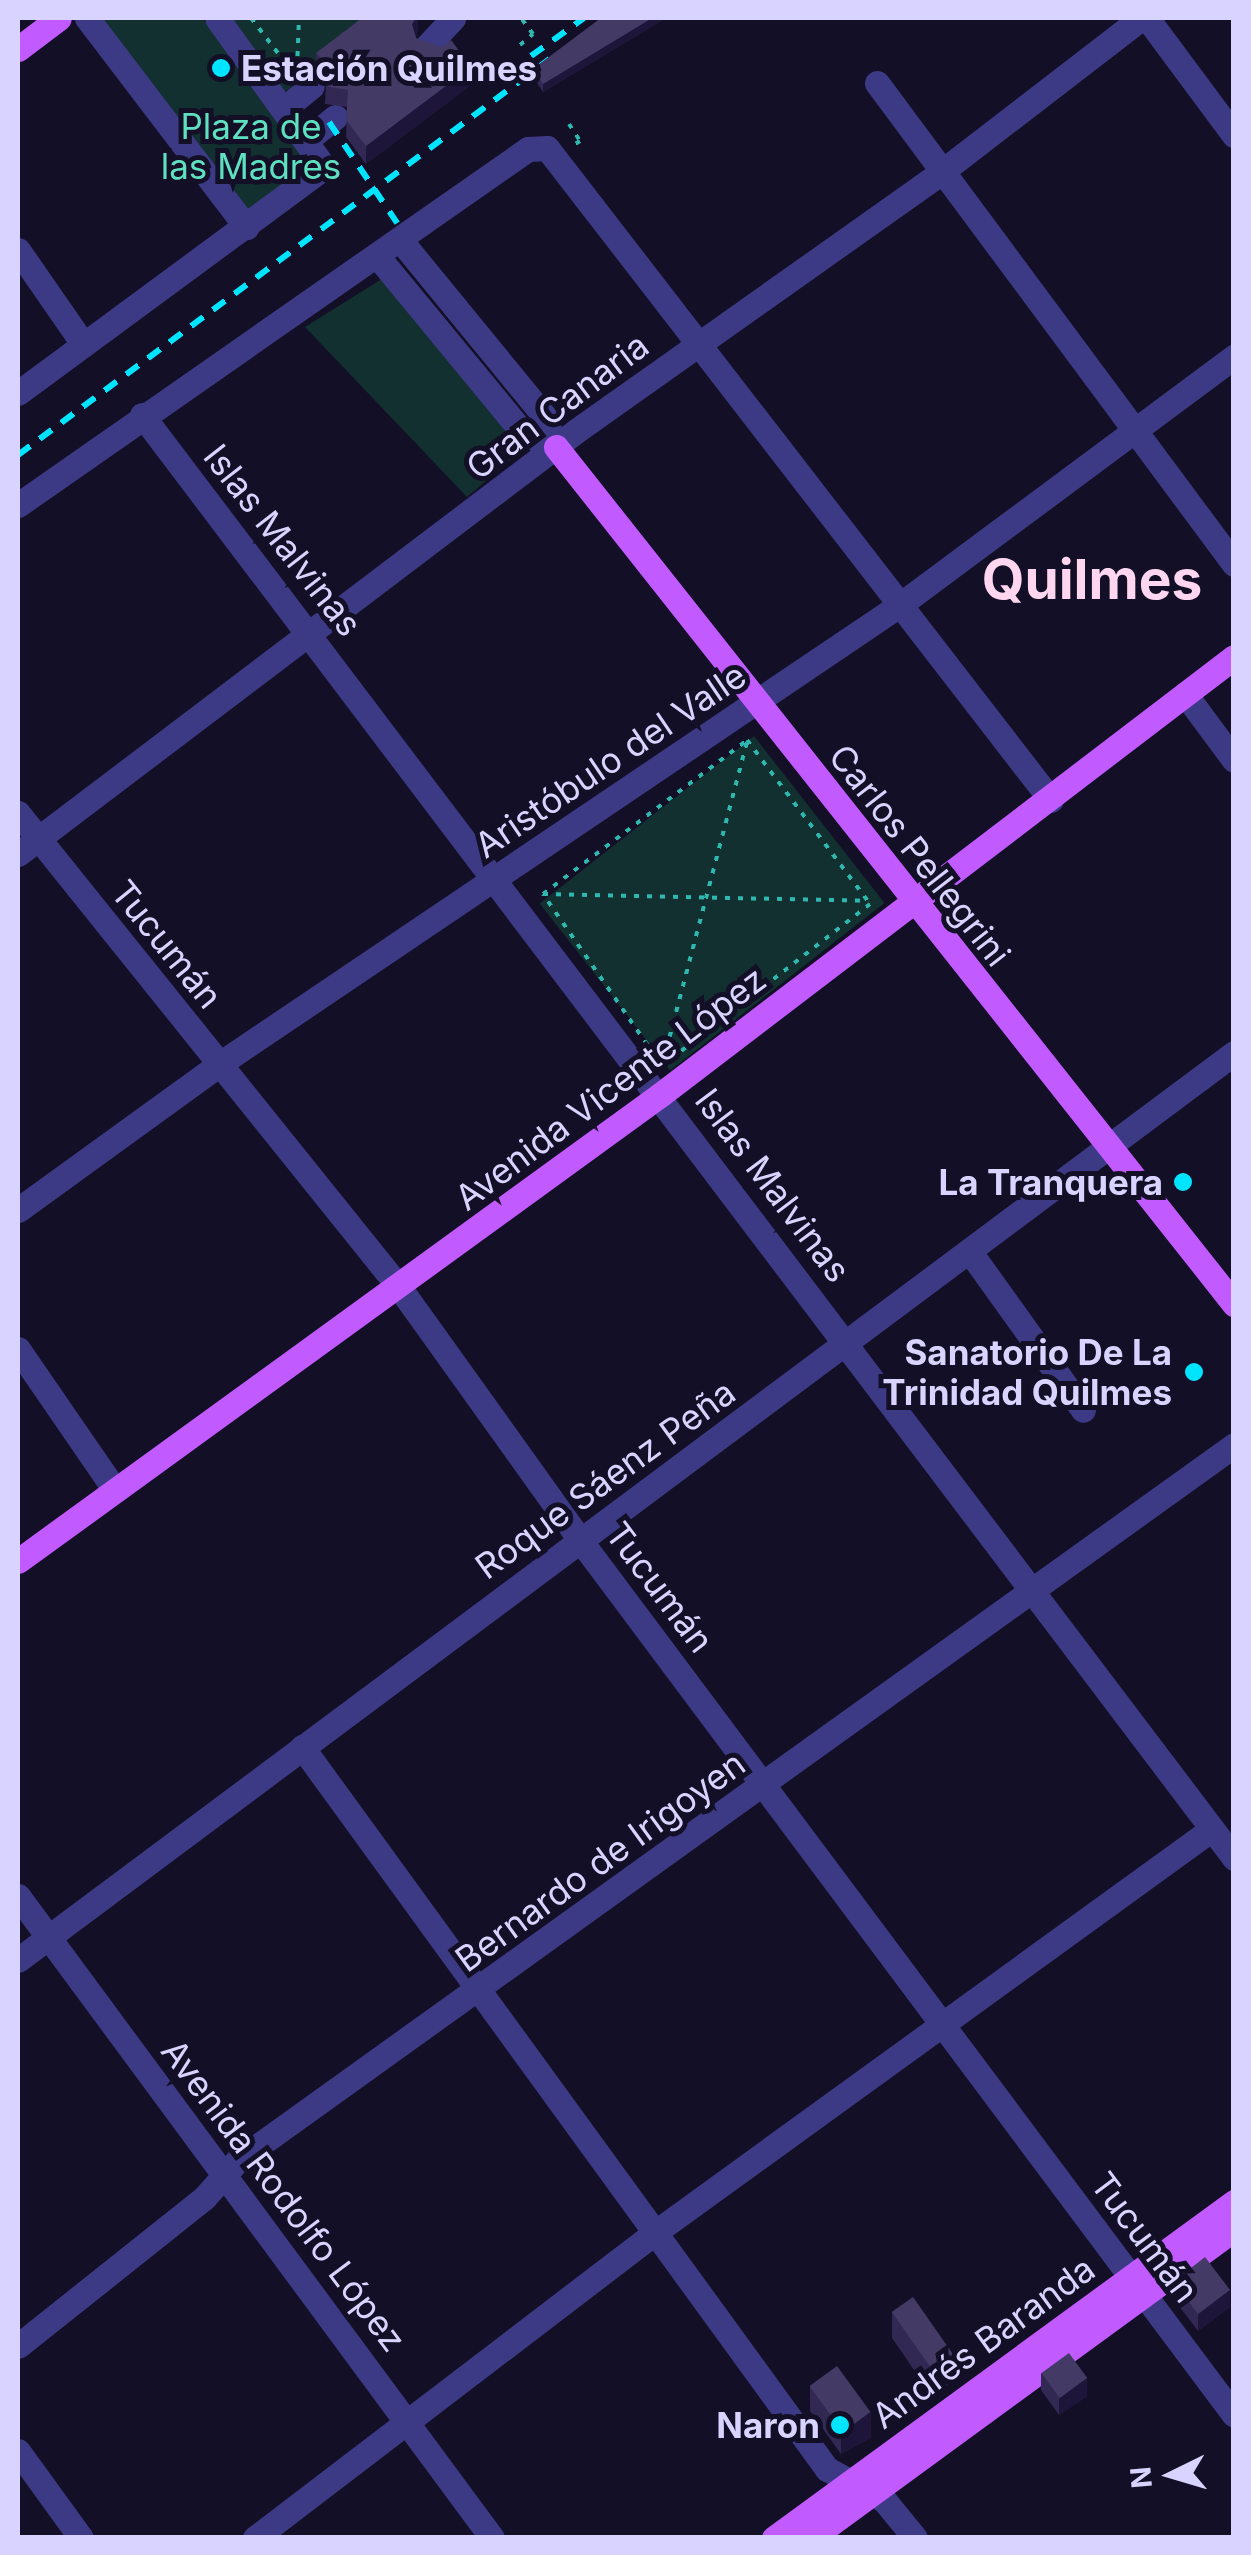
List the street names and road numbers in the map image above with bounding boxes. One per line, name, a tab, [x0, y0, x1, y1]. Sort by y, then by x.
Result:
street label: Gran Canaria	[458, 324, 656, 488]
street label: Islas Malvinas	[195, 436, 371, 644]
street label: Aristóbulo del Valle	[466, 654, 754, 866]
street label: Carlos Pellegrini	[820, 736, 1020, 974]
street label: Tucumán	[103, 872, 231, 1016]
street label: Avenida Vicente López	[447, 958, 773, 1218]
street label: Islas Malvinas	[687, 1080, 859, 1290]
street label: Roque Sáenz Peña	[467, 1371, 743, 1587]
street label: Tucumán	[597, 1514, 723, 1660]
street label: Bernardo de Irigoyen	[447, 1742, 753, 1980]
street label: Avenida Rodolfo López	[153, 2031, 415, 2359]
street label: Tucumán	[1082, 2164, 1208, 2310]
street label: Andrés Baranda	[864, 2247, 1102, 2437]

